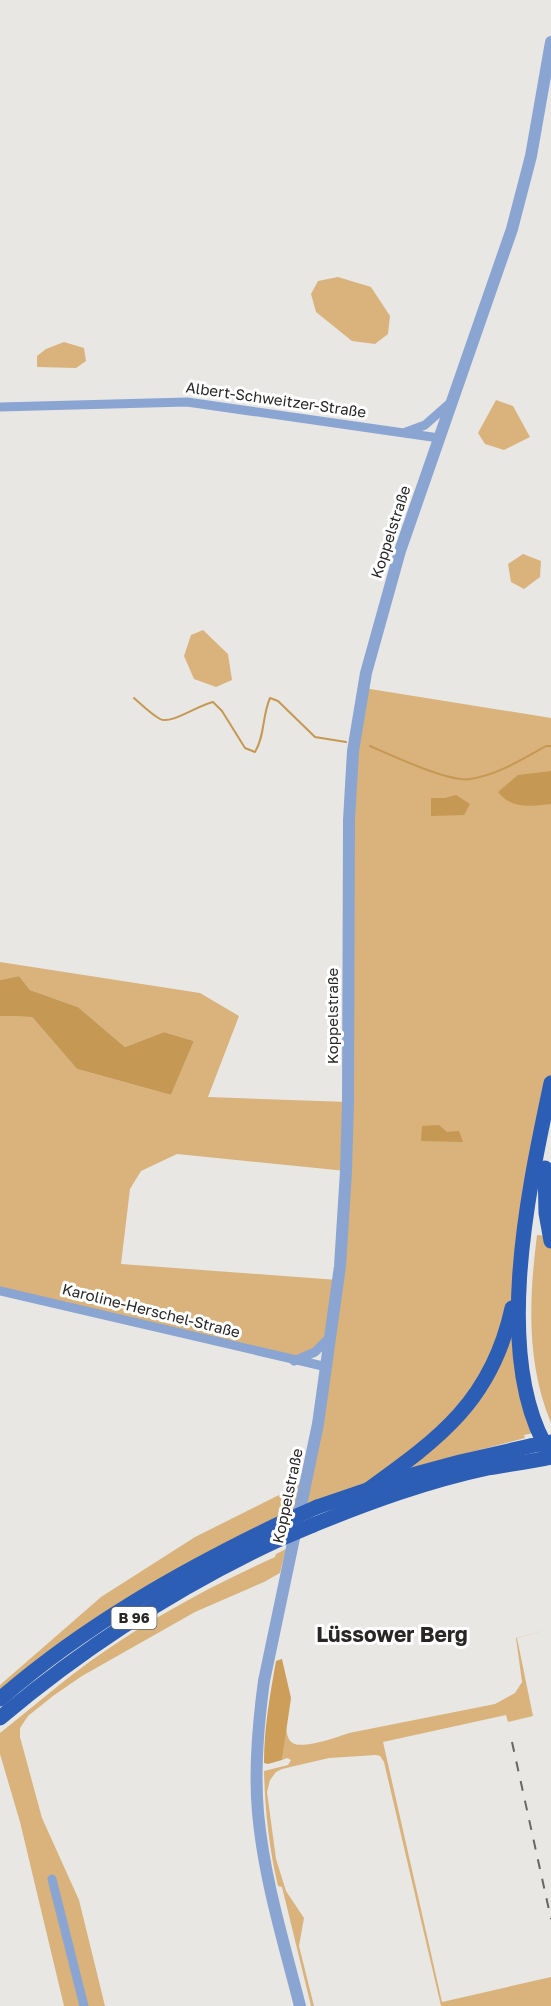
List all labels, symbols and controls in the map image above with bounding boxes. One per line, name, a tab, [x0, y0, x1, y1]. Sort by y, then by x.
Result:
street label: Albert-Schweitzer-Straße	[185, 377, 368, 421]
street label: Koppelstraße	[367, 483, 414, 580]
street label: Koppelstraße	[323, 967, 341, 1064]
street label: Karoline-Herschel-Straße	[60, 1279, 242, 1341]
street label: Koppelstraße	[268, 1446, 306, 1545]
road number: B 96	[112, 1607, 156, 1629]
district label: Lüssower Berg	[316, 1621, 468, 1647]

